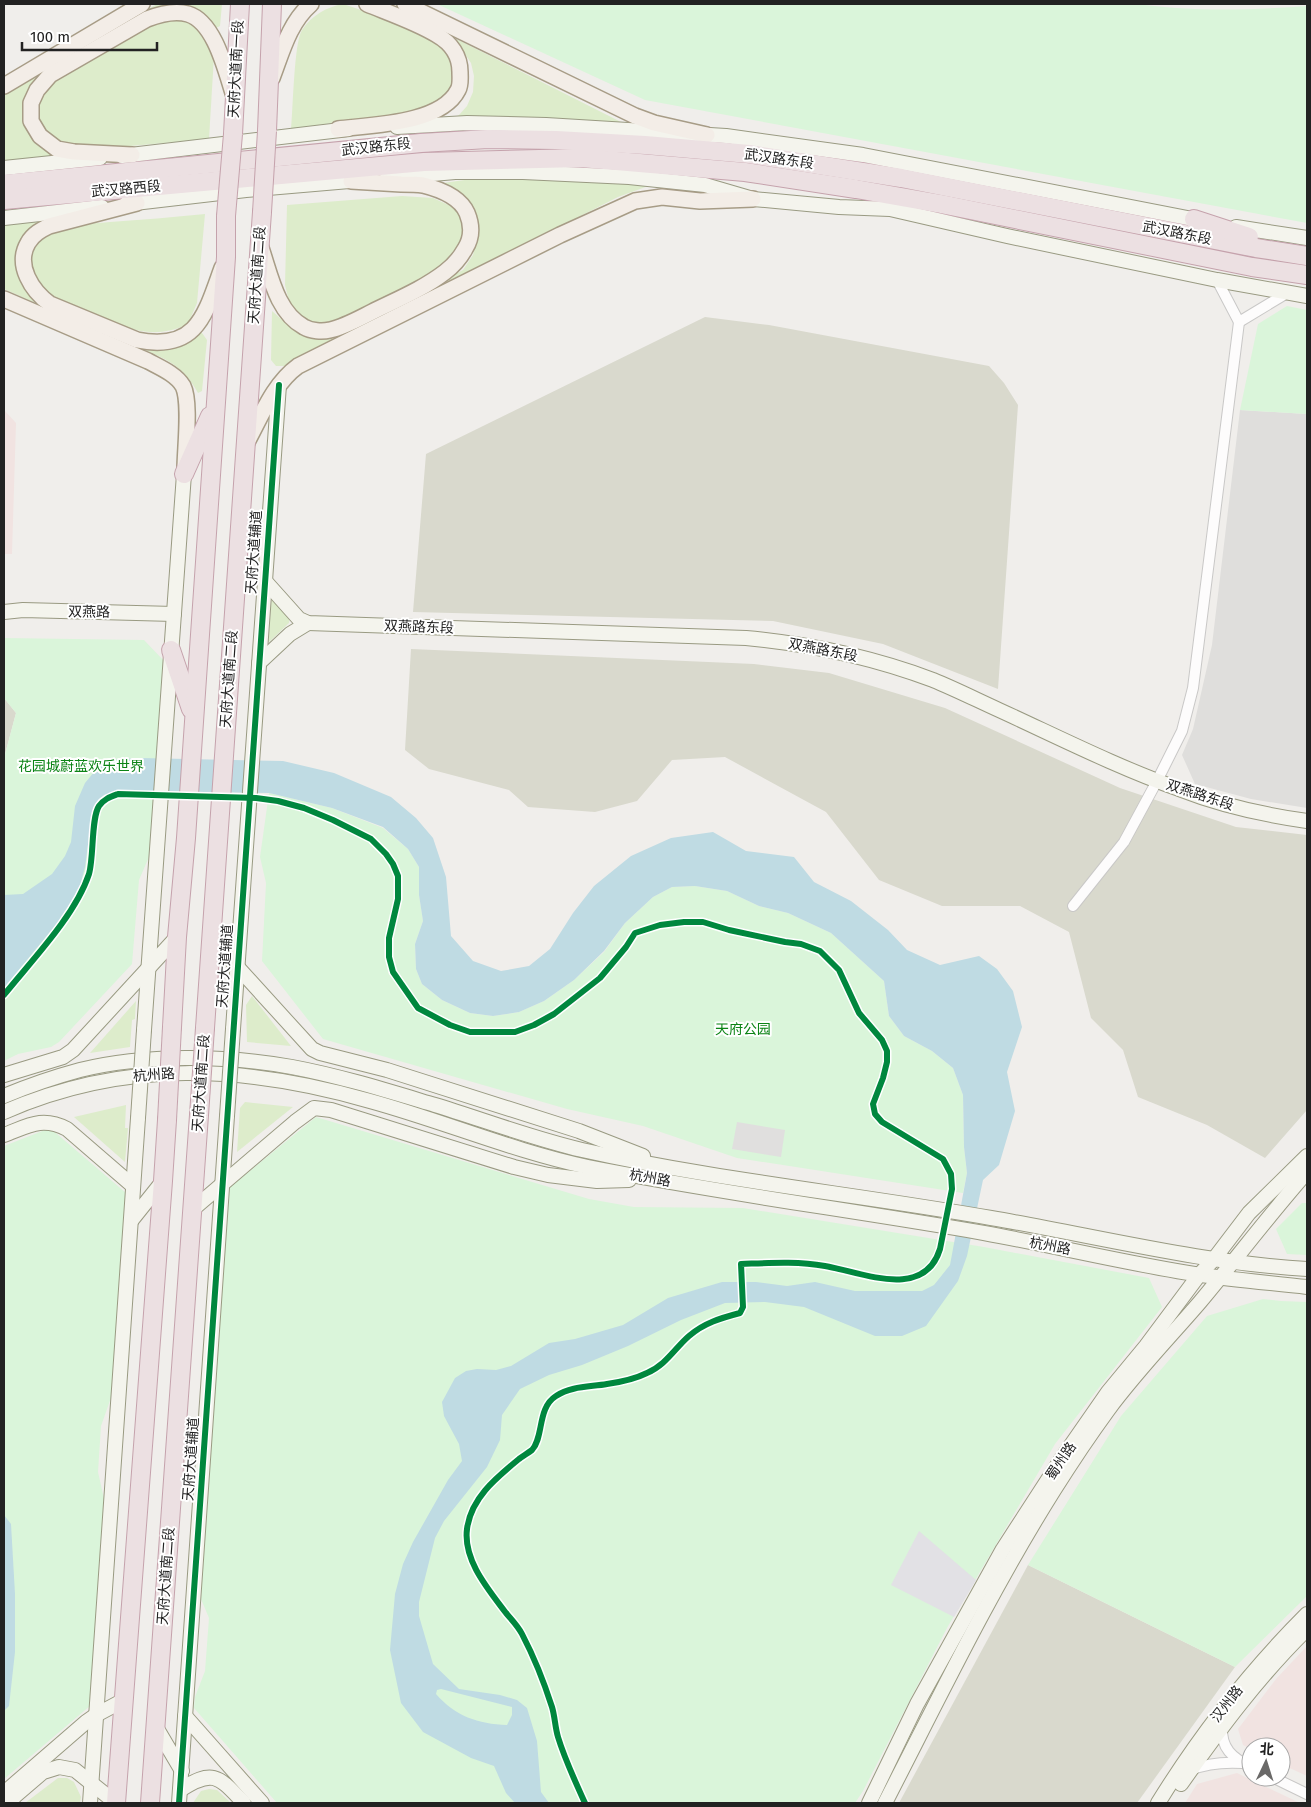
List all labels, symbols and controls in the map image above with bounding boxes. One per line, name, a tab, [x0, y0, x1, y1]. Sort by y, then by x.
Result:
scale bar	[22, 20, 158, 52]
street label: 天府大道南一段	[225, 20, 247, 118]
text: 100 m	[30, 28, 70, 46]
street label: 武汉路东段	[340, 135, 412, 159]
street label: 武汉路东段	[743, 146, 815, 172]
street label: 武汉路西段	[90, 177, 162, 201]
street label: 武汉路东段	[1141, 218, 1213, 248]
street label: 天府大道南二段	[245, 226, 269, 324]
street label: 天府大道辅道	[243, 510, 265, 594]
street label: 双燕路	[68, 603, 110, 621]
street label: 双燕路东段	[384, 617, 454, 637]
street label: 天府大道南二段	[217, 630, 241, 728]
street label: 双燕路东段	[787, 635, 859, 665]
park label: 花园城蔚蓝欢乐世界	[18, 758, 144, 775]
street label: 双燕路东段	[1164, 776, 1236, 814]
street label: 天府大道辅道	[214, 924, 236, 1008]
park label: 天府公园	[715, 1021, 771, 1038]
street label: 天府大道南二段	[189, 1034, 213, 1132]
street label: 杭州路	[132, 1065, 176, 1085]
street label: 杭州路	[628, 1166, 672, 1190]
street label: 杭州路	[1028, 1234, 1072, 1258]
street label: 天府大道辅道	[180, 1417, 202, 1501]
street label: 蜀州路	[1042, 1439, 1080, 1483]
street label: 天府大道南二段	[154, 1527, 178, 1625]
street label: 汉州路	[1207, 1682, 1247, 1726]
north arrow	[1241, 1737, 1291, 1787]
text: 北	[1259, 1741, 1274, 1758]

